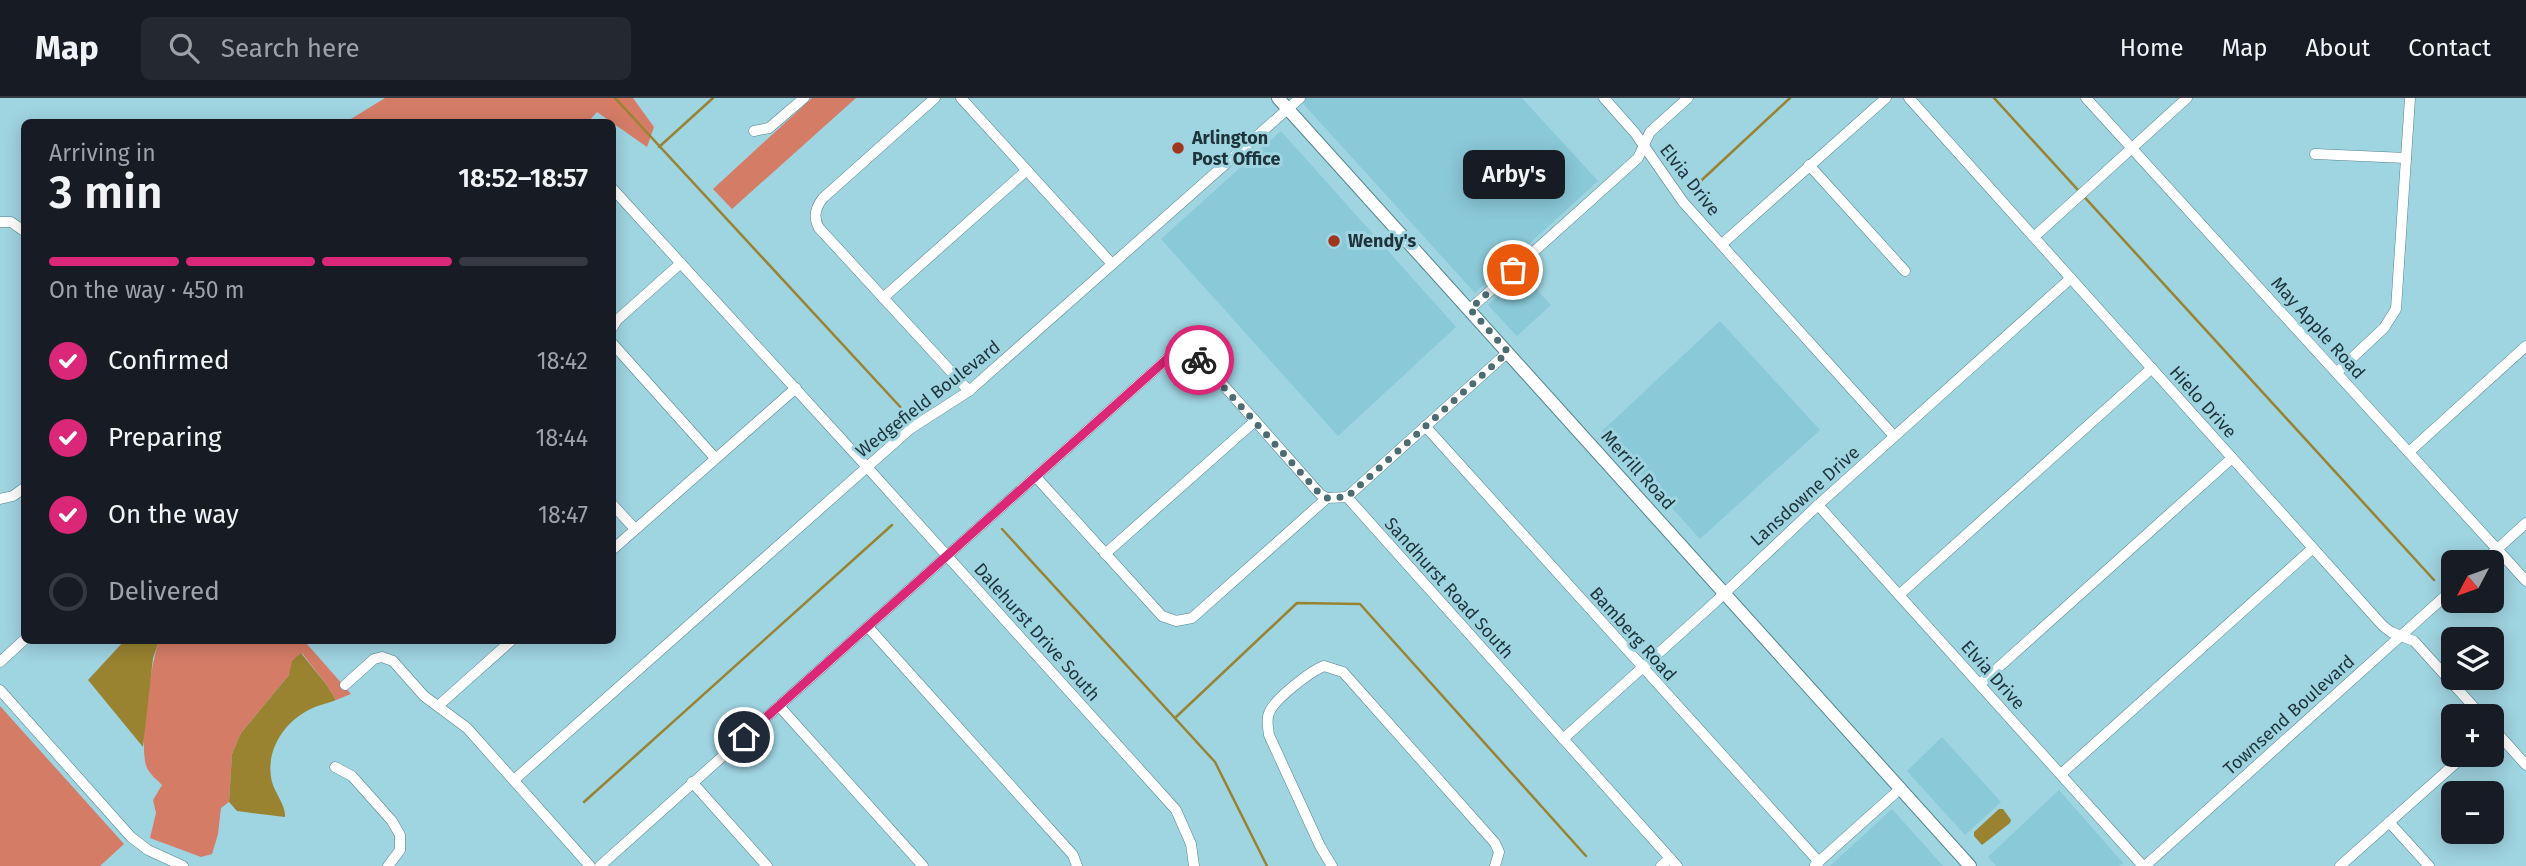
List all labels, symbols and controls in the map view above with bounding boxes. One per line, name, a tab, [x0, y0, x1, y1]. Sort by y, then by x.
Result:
search box	[141, 17, 631, 80]
text: Map	[35, 28, 99, 68]
icon: search	[165, 29, 203, 67]
text: Search here	[221, 33, 360, 64]
text: Home	[2120, 34, 2184, 62]
text: Map	[2222, 34, 2268, 62]
text: About	[2306, 34, 2370, 62]
text: Contact	[2408, 34, 2491, 62]
place label: Arlington Post Office	[1191, 127, 1281, 170]
text: Arriving in	[49, 139, 156, 167]
marker: Arlington Post Office	[1170, 140, 1186, 156]
street label: Elvia Drive	[1655, 140, 1725, 220]
callout: Arby's	[1462, 151, 1564, 200]
text: Arby's	[1482, 160, 1546, 188]
text: 18:52–18:57	[458, 163, 588, 194]
text: 3 min	[49, 165, 163, 220]
place label: Wendy's	[1348, 230, 1417, 252]
marker: Wendy's	[1326, 233, 1342, 249]
pin	[1483, 240, 1543, 300]
icon: bag	[1494, 251, 1532, 289]
street label: May Apple Road	[2266, 272, 2370, 384]
text: On the way · 450 m	[49, 276, 244, 304]
courier	[1164, 325, 1234, 395]
street label: Wedgefield Boulevard	[851, 336, 1005, 462]
icon: bike	[1180, 341, 1218, 379]
icon: check	[49, 342, 87, 380]
text: Confirmed	[108, 345, 229, 376]
text: 18:42	[537, 347, 588, 375]
street label: Hielo Drive	[2165, 361, 2241, 443]
icon: check	[49, 419, 87, 457]
text: Preparing	[108, 422, 221, 453]
text: 18:44	[535, 424, 588, 452]
street label: Merrill Road	[1596, 426, 1680, 514]
street label: Lansdowne Drive	[1746, 441, 1864, 551]
icon: check	[49, 496, 87, 534]
text: On the way	[108, 499, 239, 530]
text: 18:47	[538, 501, 588, 529]
street label: Sandhurst Road South	[1380, 513, 1518, 663]
north arrow	[2441, 550, 2504, 612]
map controls	[2441, 550, 2504, 844]
street label: Dalehurst Drive South	[969, 558, 1105, 706]
text: Delivered	[108, 576, 220, 607]
street label: Bamberg Road	[1585, 582, 1681, 686]
button: layers	[2441, 627, 2504, 690]
street label: Elvia Drive	[1956, 636, 2030, 714]
street label: Townsend Boulevard	[2219, 650, 2359, 780]
button: +	[2441, 704, 2504, 767]
pin	[714, 707, 774, 767]
icon: home	[725, 718, 763, 756]
button: −	[2441, 781, 2504, 844]

